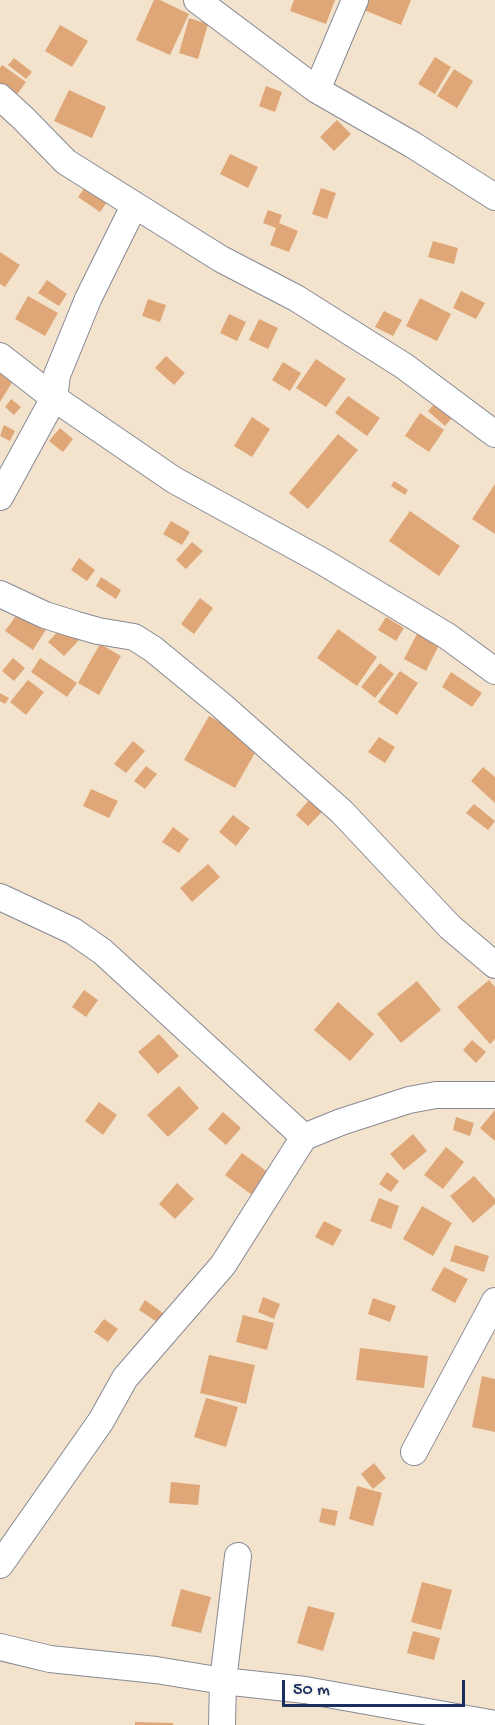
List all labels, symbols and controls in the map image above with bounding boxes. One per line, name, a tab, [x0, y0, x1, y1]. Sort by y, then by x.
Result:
scale bar	[285, 1668, 468, 1706]
text: 50 m	[293, 1680, 330, 1701]

